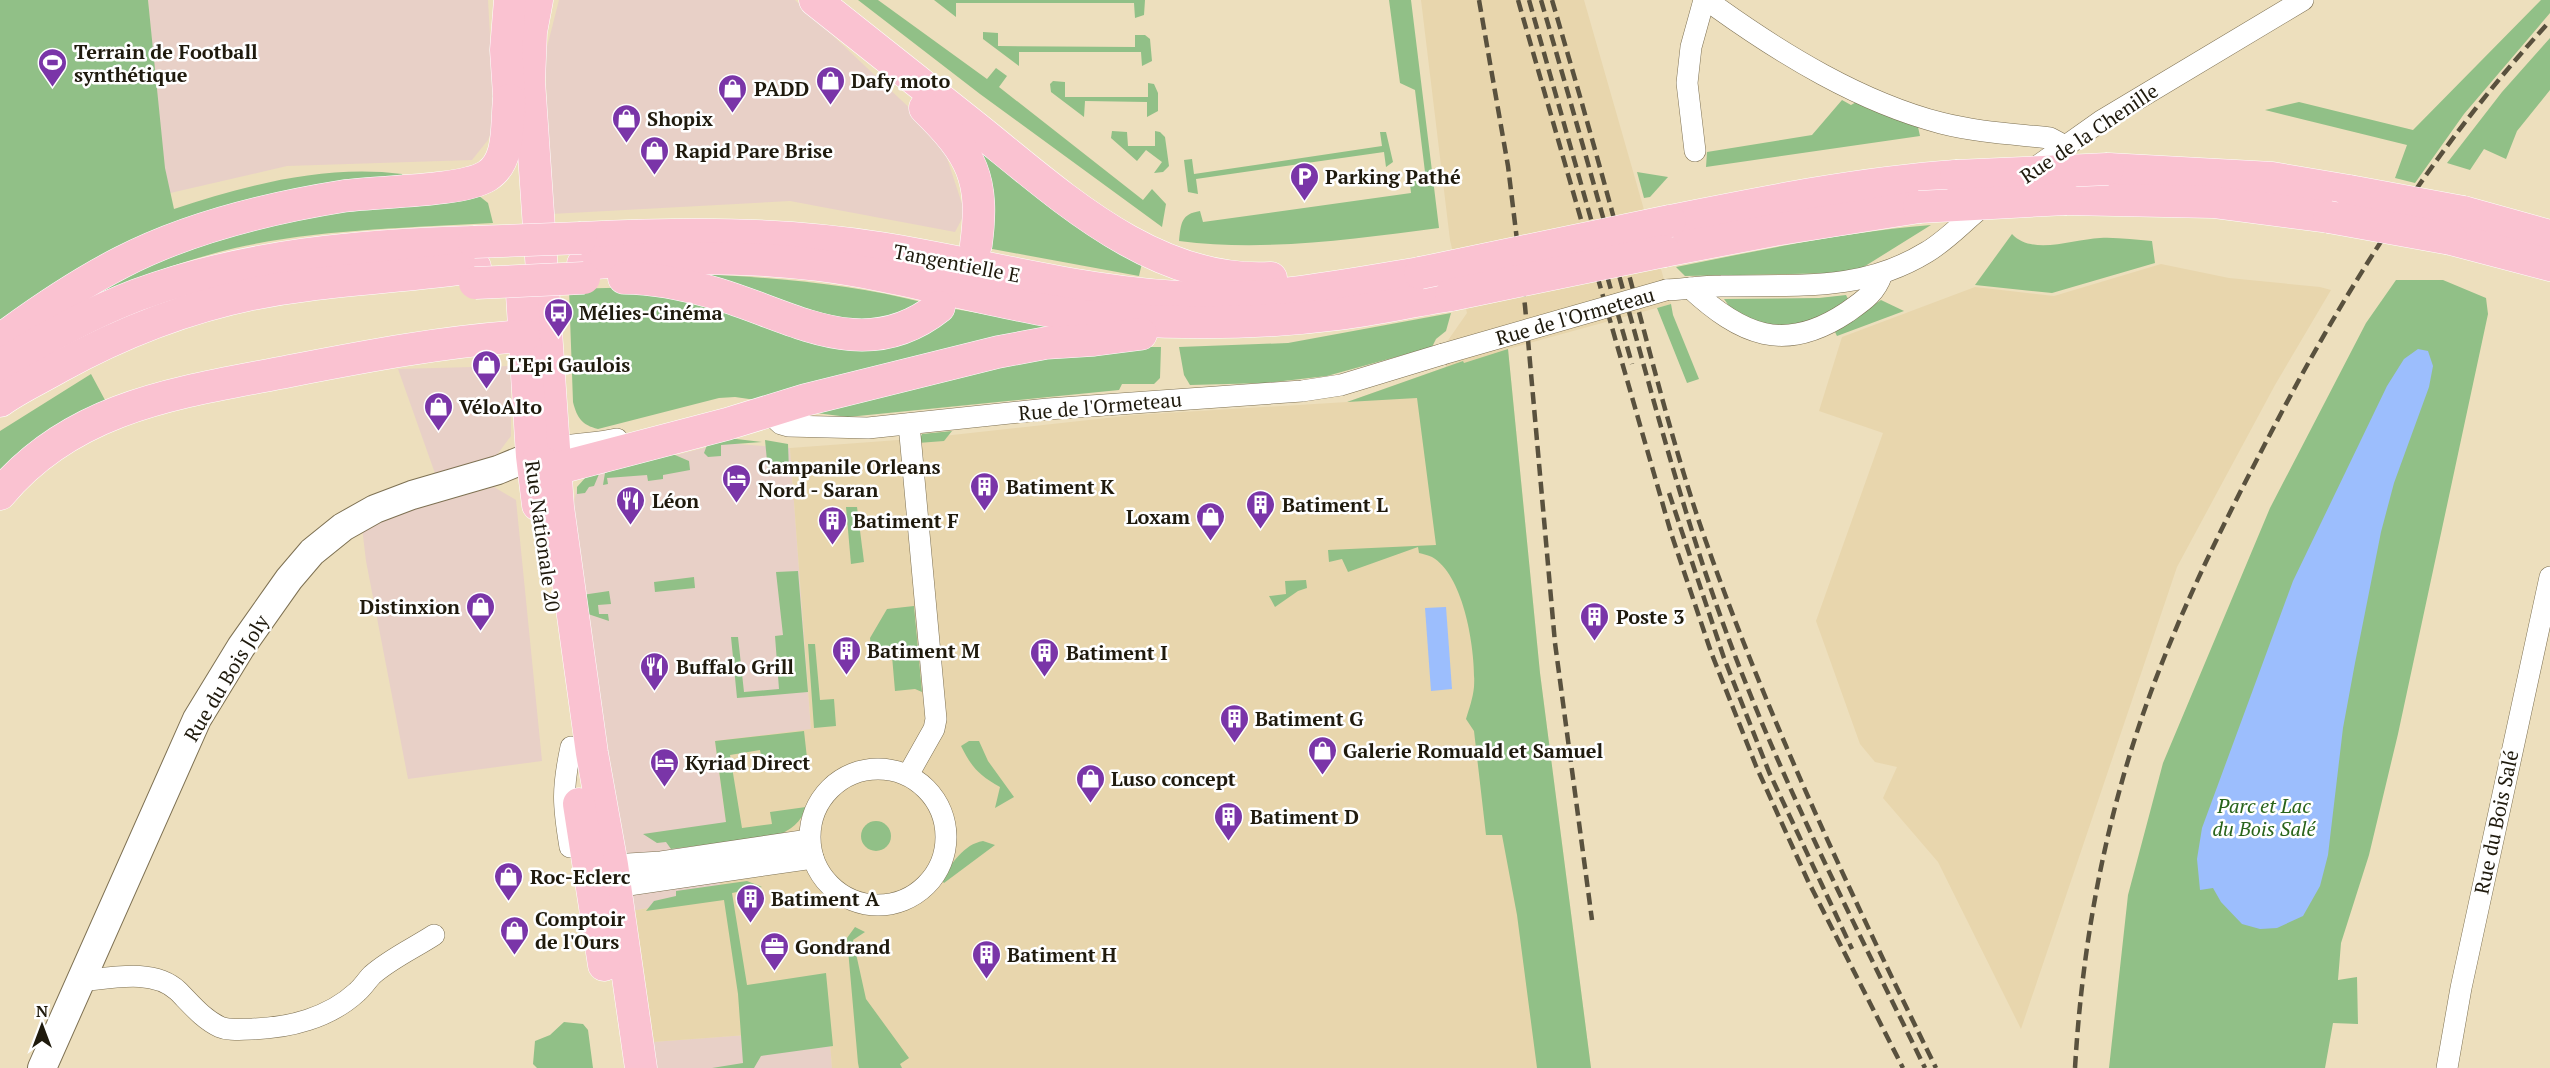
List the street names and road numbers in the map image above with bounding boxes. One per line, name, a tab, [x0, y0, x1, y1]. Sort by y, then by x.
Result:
street label: Rue de la Chenille	[2015, 77, 2163, 189]
street label: Tangentielle E	[891, 238, 1023, 288]
street label: Rue de l'Ormeteau	[1492, 280, 1658, 352]
street label: Rue de l'Ormeteau	[1017, 385, 1183, 427]
street label: Rue Nationale 20	[519, 459, 567, 613]
street label: Rue du Bois Joly	[177, 609, 275, 746]
street label: Rue du Bois Salé	[2468, 748, 2524, 896]

